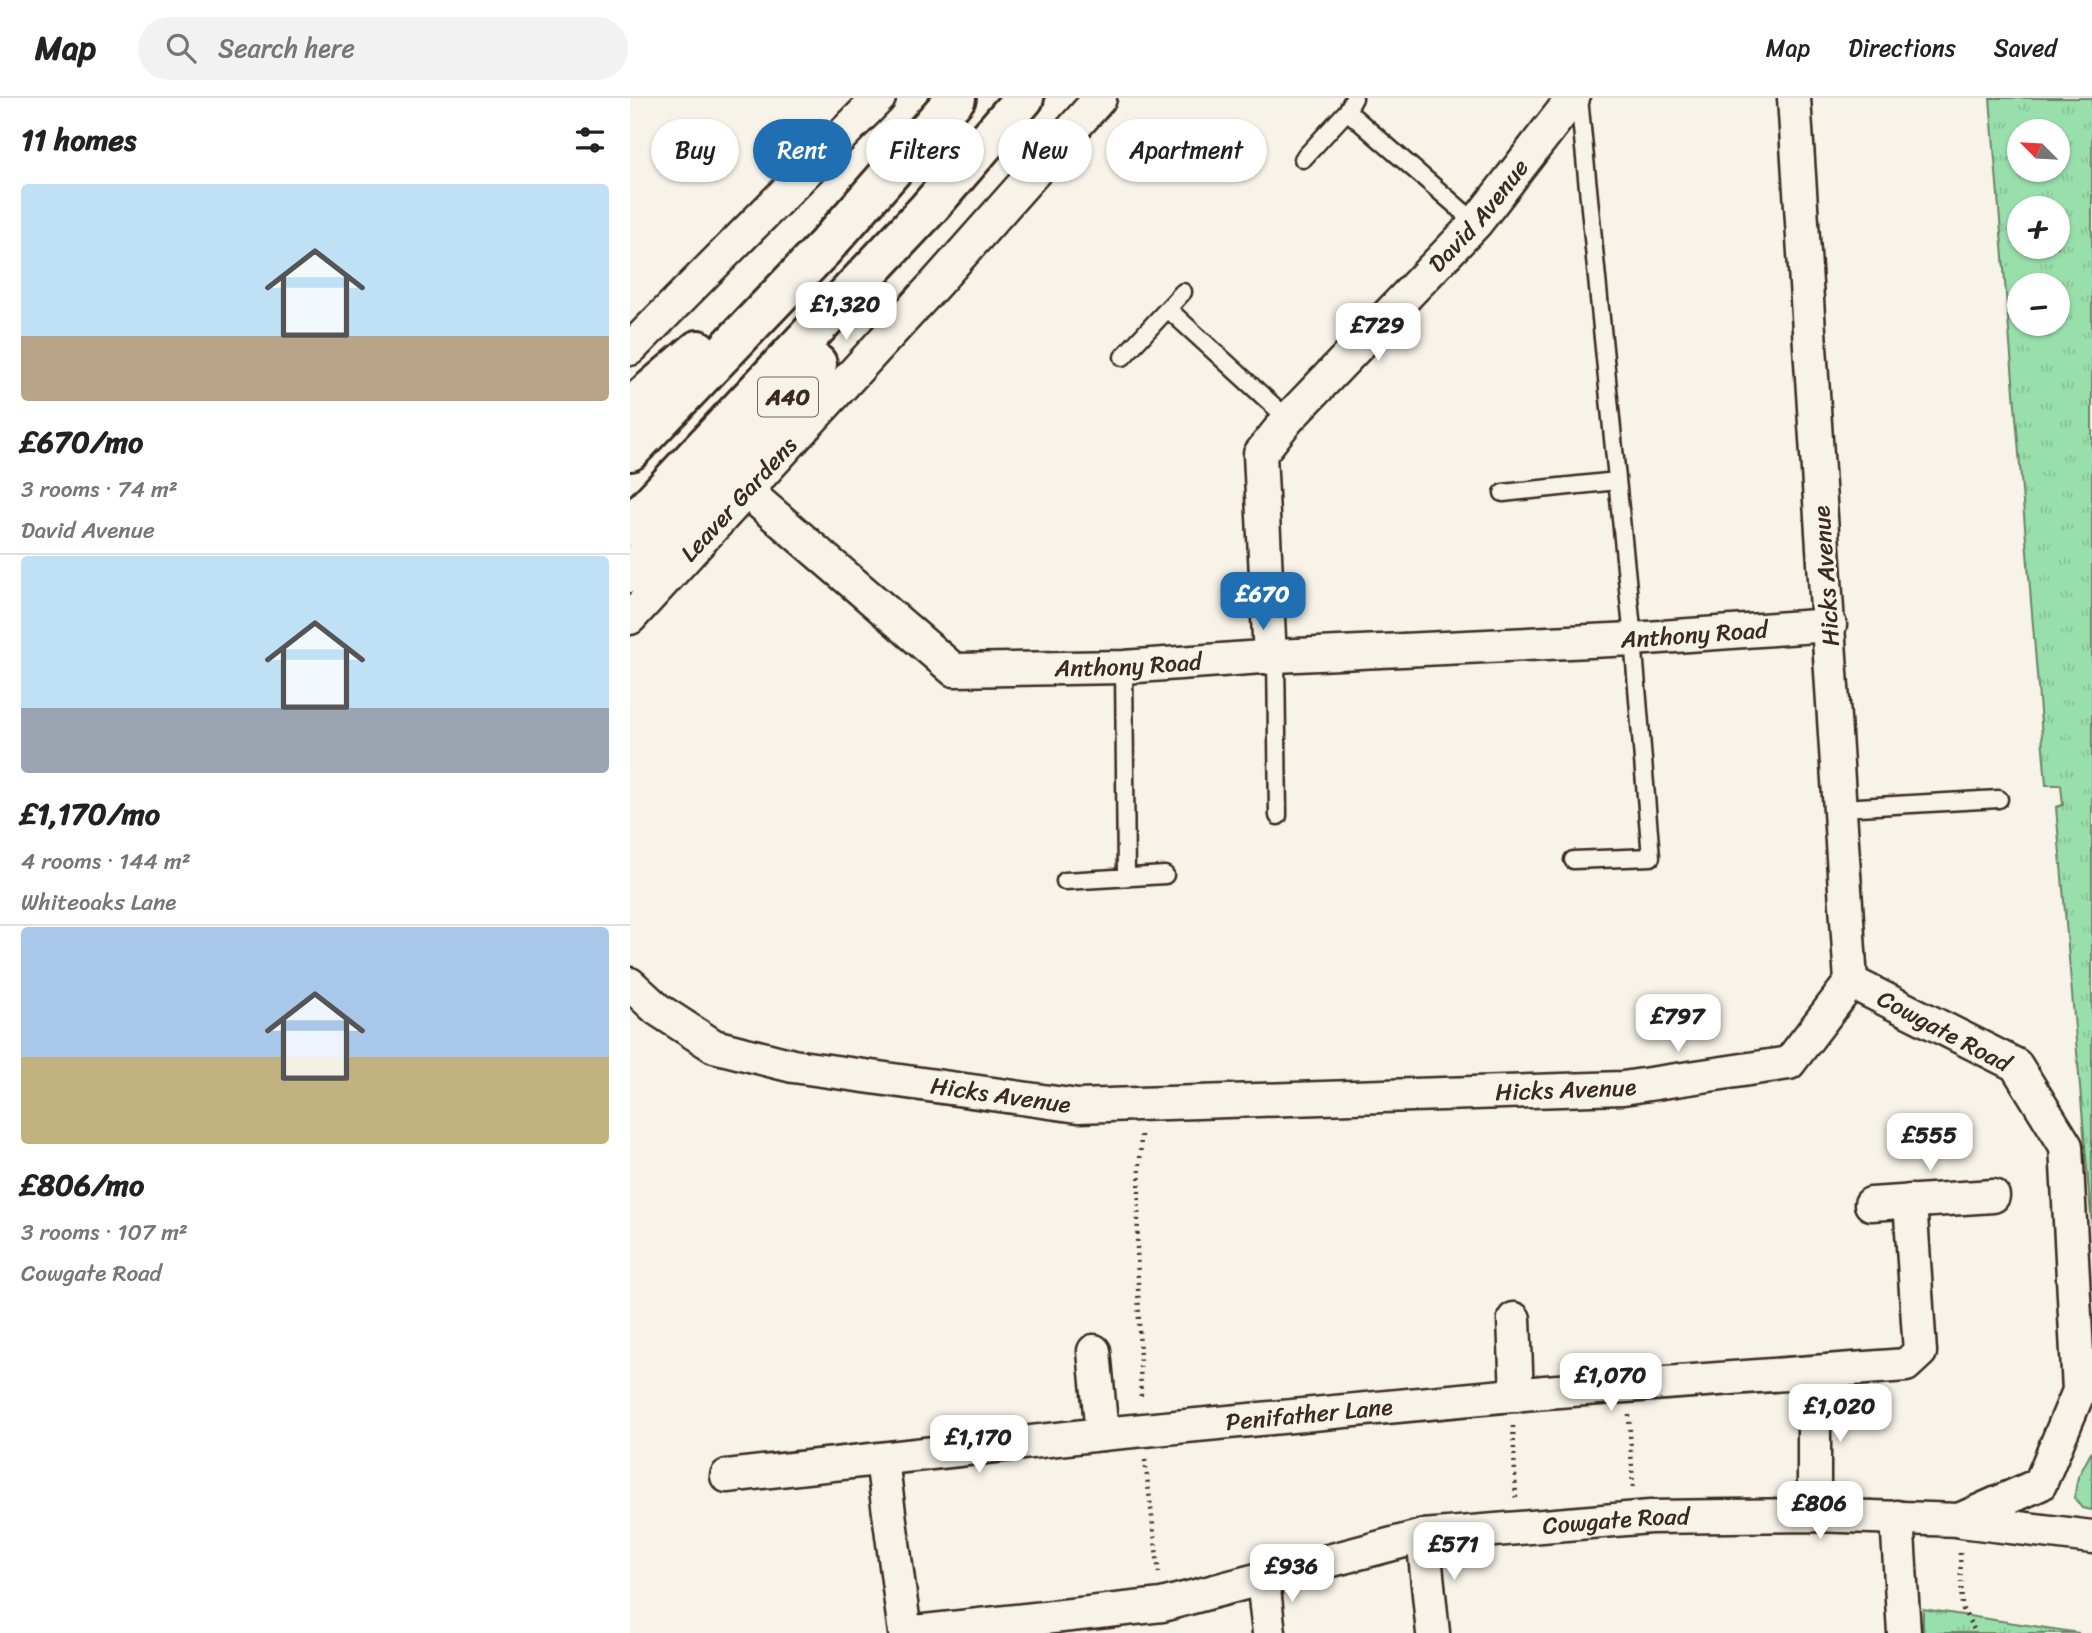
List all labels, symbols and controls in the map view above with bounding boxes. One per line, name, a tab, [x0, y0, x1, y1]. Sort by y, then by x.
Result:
search box	[138, 17, 628, 80]
text: Map	[35, 19, 96, 77]
text: Search here	[218, 25, 355, 71]
text: Map	[1766, 27, 1810, 69]
text: Directions	[1848, 27, 1956, 69]
text: Saved	[1994, 27, 2057, 69]
icon: search	[162, 29, 200, 67]
text: 11 homes	[21, 113, 136, 167]
chip: Buy	[651, 119, 739, 182]
chip: Rent	[753, 119, 852, 182]
chip: Filters	[866, 119, 984, 182]
chip: New	[998, 119, 1092, 182]
chip: Apartment	[1106, 119, 1267, 182]
north arrow	[2007, 119, 2070, 182]
map controls	[2007, 119, 2070, 336]
icon: filters	[571, 121, 609, 159]
street label: David Avenue	[1418, 149, 1540, 283]
button: +	[2007, 196, 2070, 259]
icon: home	[252, 230, 378, 356]
button: −	[2007, 273, 2070, 336]
pin: £1,320	[789, 282, 903, 342]
text: £1,320	[812, 284, 880, 325]
pin: £729	[1337, 303, 1419, 363]
text: £729	[1352, 305, 1404, 346]
road number: A40	[758, 378, 818, 416]
text: £670/mo	[21, 415, 143, 469]
street label: Leaver Gardens	[669, 426, 808, 572]
text: 3 rooms · 74 m²	[21, 469, 178, 510]
street label: Hicks Avenue	[1800, 504, 1852, 648]
text: David Avenue	[21, 510, 155, 551]
pin: £670	[1222, 573, 1304, 632]
text: £670	[1237, 574, 1289, 615]
icon: home	[252, 602, 378, 728]
street label: Anthony Road	[1619, 608, 1770, 661]
street label: Anthony Road	[1053, 640, 1204, 689]
text: £1,170/mo	[21, 787, 160, 841]
text: 4 rooms · 144 m²	[21, 841, 191, 882]
text: Whiteoaks Lane	[21, 882, 176, 923]
icon: home	[252, 973, 378, 1099]
street label: Cowgate Road	[1869, 978, 2021, 1085]
pin: £797	[1637, 995, 1719, 1054]
text: £797	[1652, 996, 1704, 1037]
street label: Hicks Avenue	[928, 1065, 1074, 1126]
street label: Hicks Avenue	[1494, 1065, 1640, 1113]
pin: £555	[1889, 1114, 1971, 1173]
text: £555	[1903, 1115, 1957, 1156]
text: £806/mo	[21, 1158, 144, 1212]
text: 3 rooms · 107 m²	[21, 1212, 188, 1253]
text: Cowgate Road	[21, 1253, 162, 1294]
pin: £1,070	[1554, 1354, 1668, 1413]
text: £1,070	[1576, 1355, 1646, 1396]
pin: £1,020	[1783, 1384, 1897, 1444]
street label: Penifather Lane	[1224, 1386, 1395, 1443]
text: £1,020	[1805, 1386, 1875, 1427]
pin: £1,170	[922, 1416, 1036, 1475]
text: £1,170	[946, 1417, 1012, 1458]
pin: £806	[1779, 1482, 1861, 1541]
text: £806	[1793, 1483, 1847, 1524]
street label: Cowgate Road	[1541, 1495, 1692, 1547]
pin: £571	[1413, 1522, 1495, 1582]
text: £571	[1429, 1524, 1479, 1565]
pin: £936	[1251, 1544, 1333, 1604]
text: £936	[1266, 1546, 1318, 1587]

